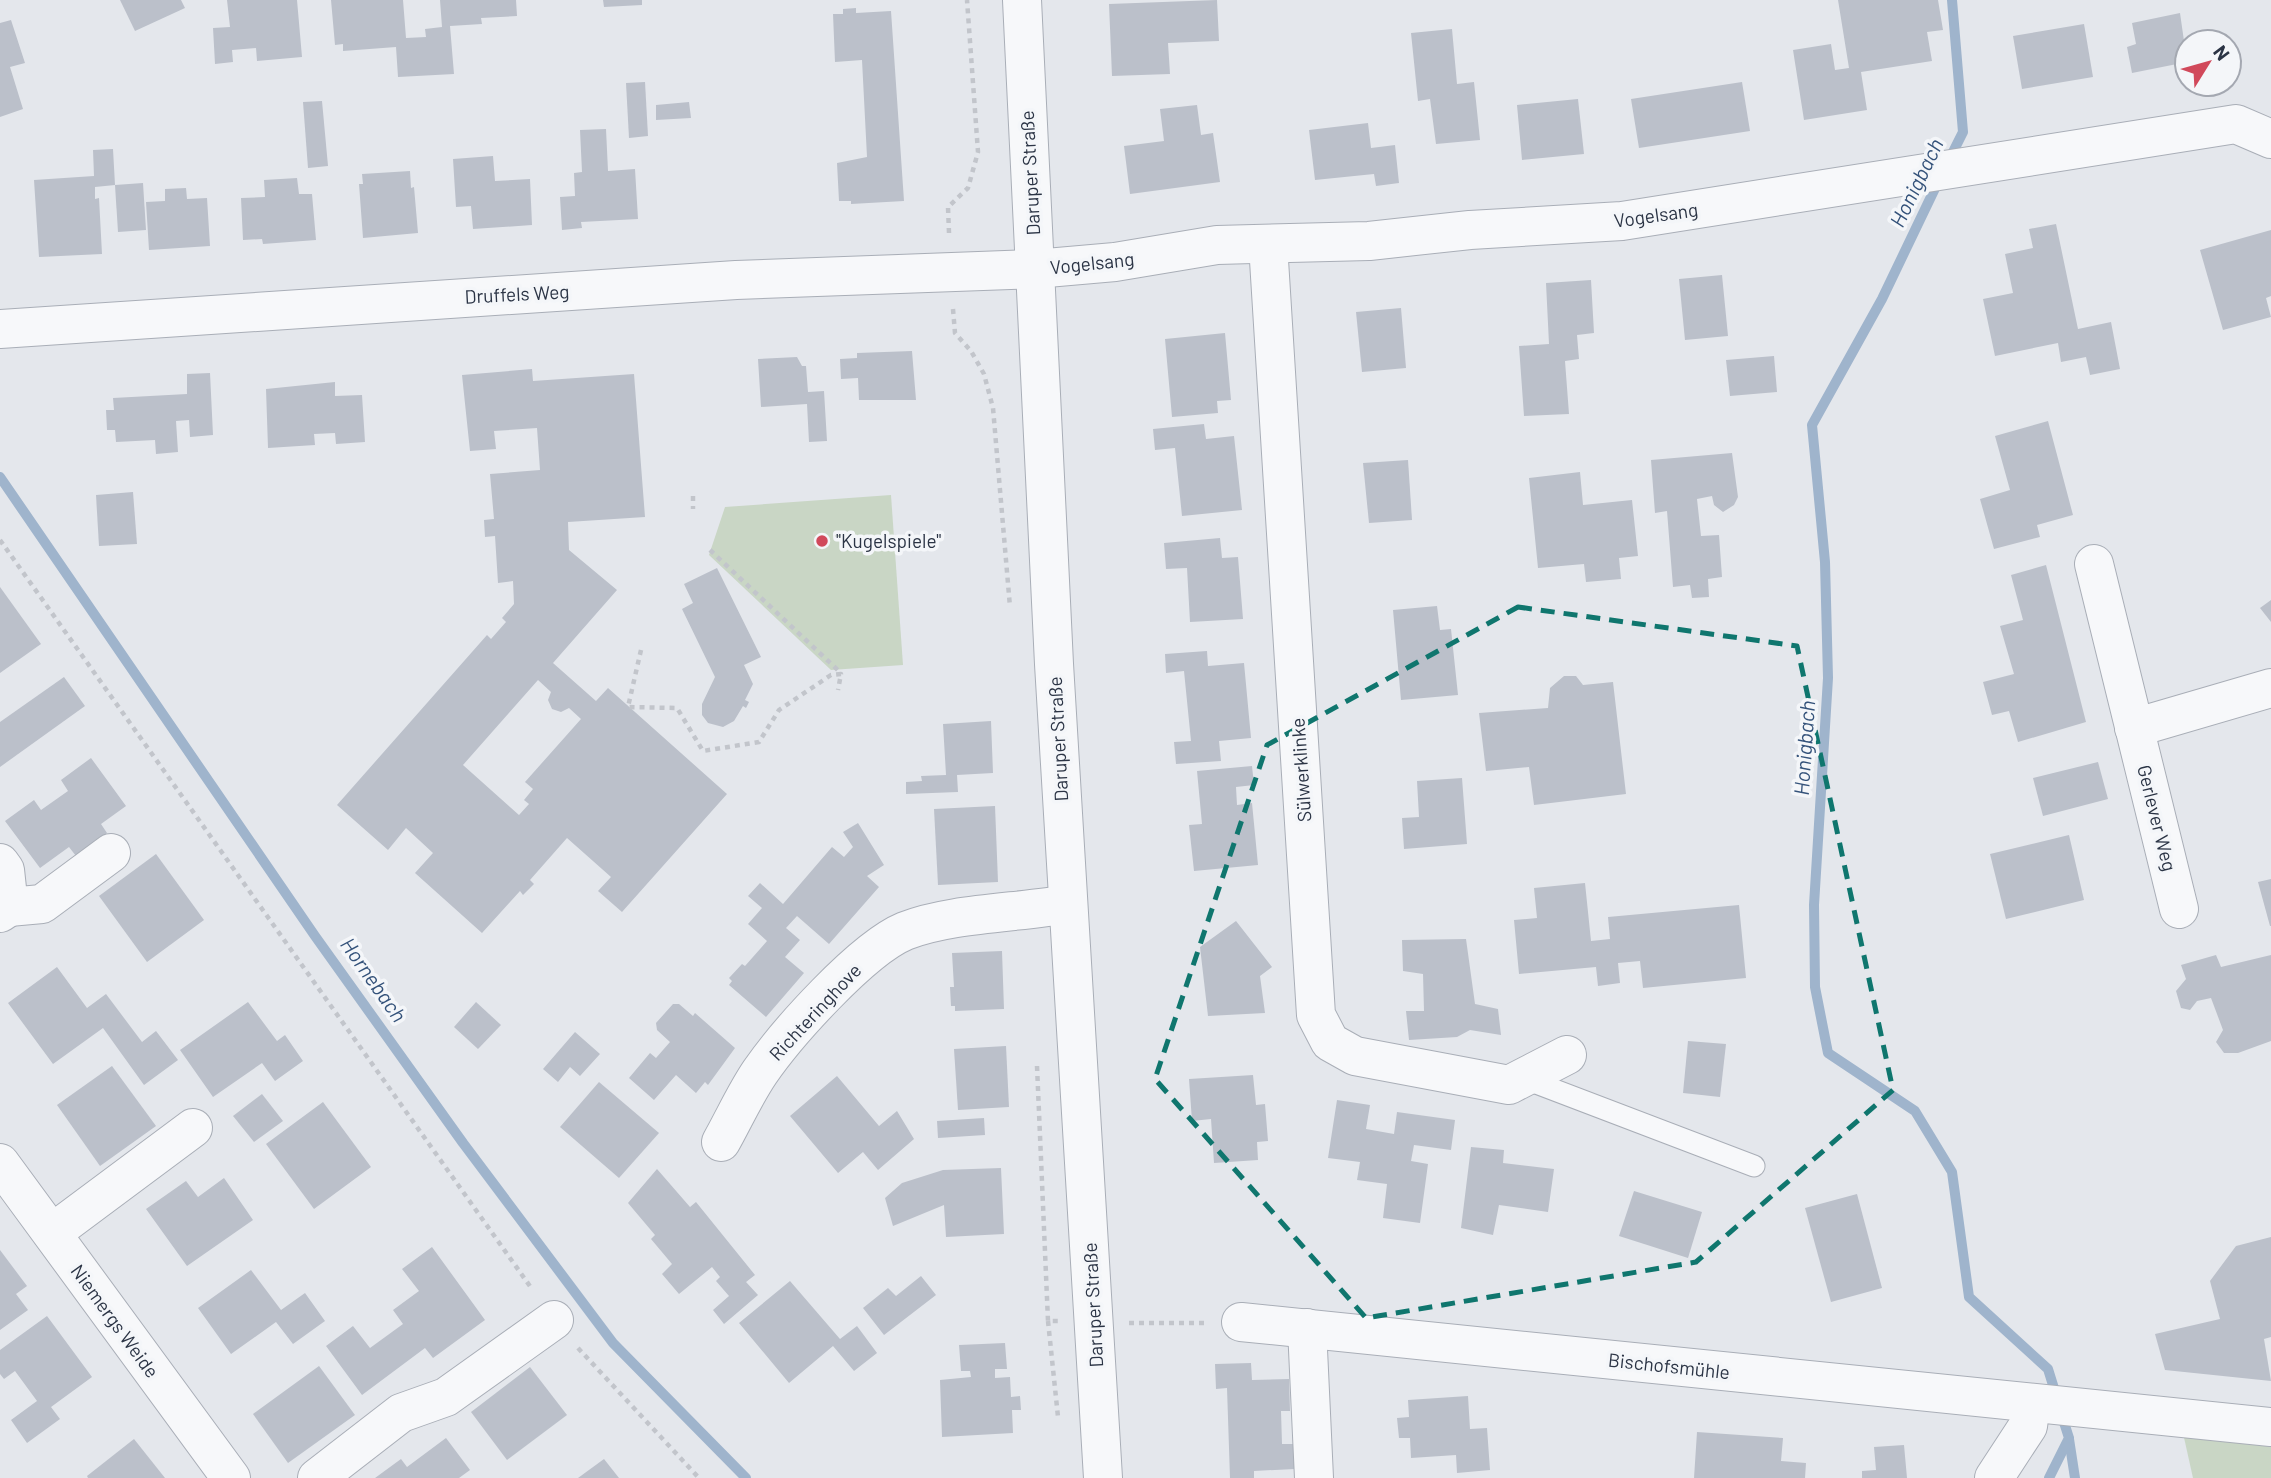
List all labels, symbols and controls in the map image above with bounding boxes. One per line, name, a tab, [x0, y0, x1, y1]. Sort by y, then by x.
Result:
north arrow	[2173, 28, 2243, 98]
text: N	[2209, 40, 2235, 64]
street label: Daruper Straße	[1015, 110, 1044, 236]
water label: Honigbach	[1884, 134, 1948, 231]
street label: Vogelsang	[1612, 197, 1699, 232]
street label: Vogelsang	[1049, 247, 1135, 278]
street label: Druffels Weg	[464, 279, 570, 308]
place label: "Kugelspiele"	[836, 529, 941, 552]
marker: "Kugelspiele"	[814, 533, 830, 549]
street label: Daruper Straße	[1043, 676, 1072, 802]
water label: Honigbach	[1788, 699, 1819, 796]
street label: Sülwerklinke	[1285, 717, 1316, 823]
street label: Gerlever Weg	[2133, 762, 2182, 873]
water label: Hornebach	[336, 932, 412, 1026]
street label: Richteringhove	[764, 958, 865, 1065]
street label: Daruper Straße	[1078, 1242, 1107, 1368]
street label: Niemergs Weide	[67, 1260, 164, 1382]
street label: Bischofsmühle	[1607, 1348, 1731, 1383]

